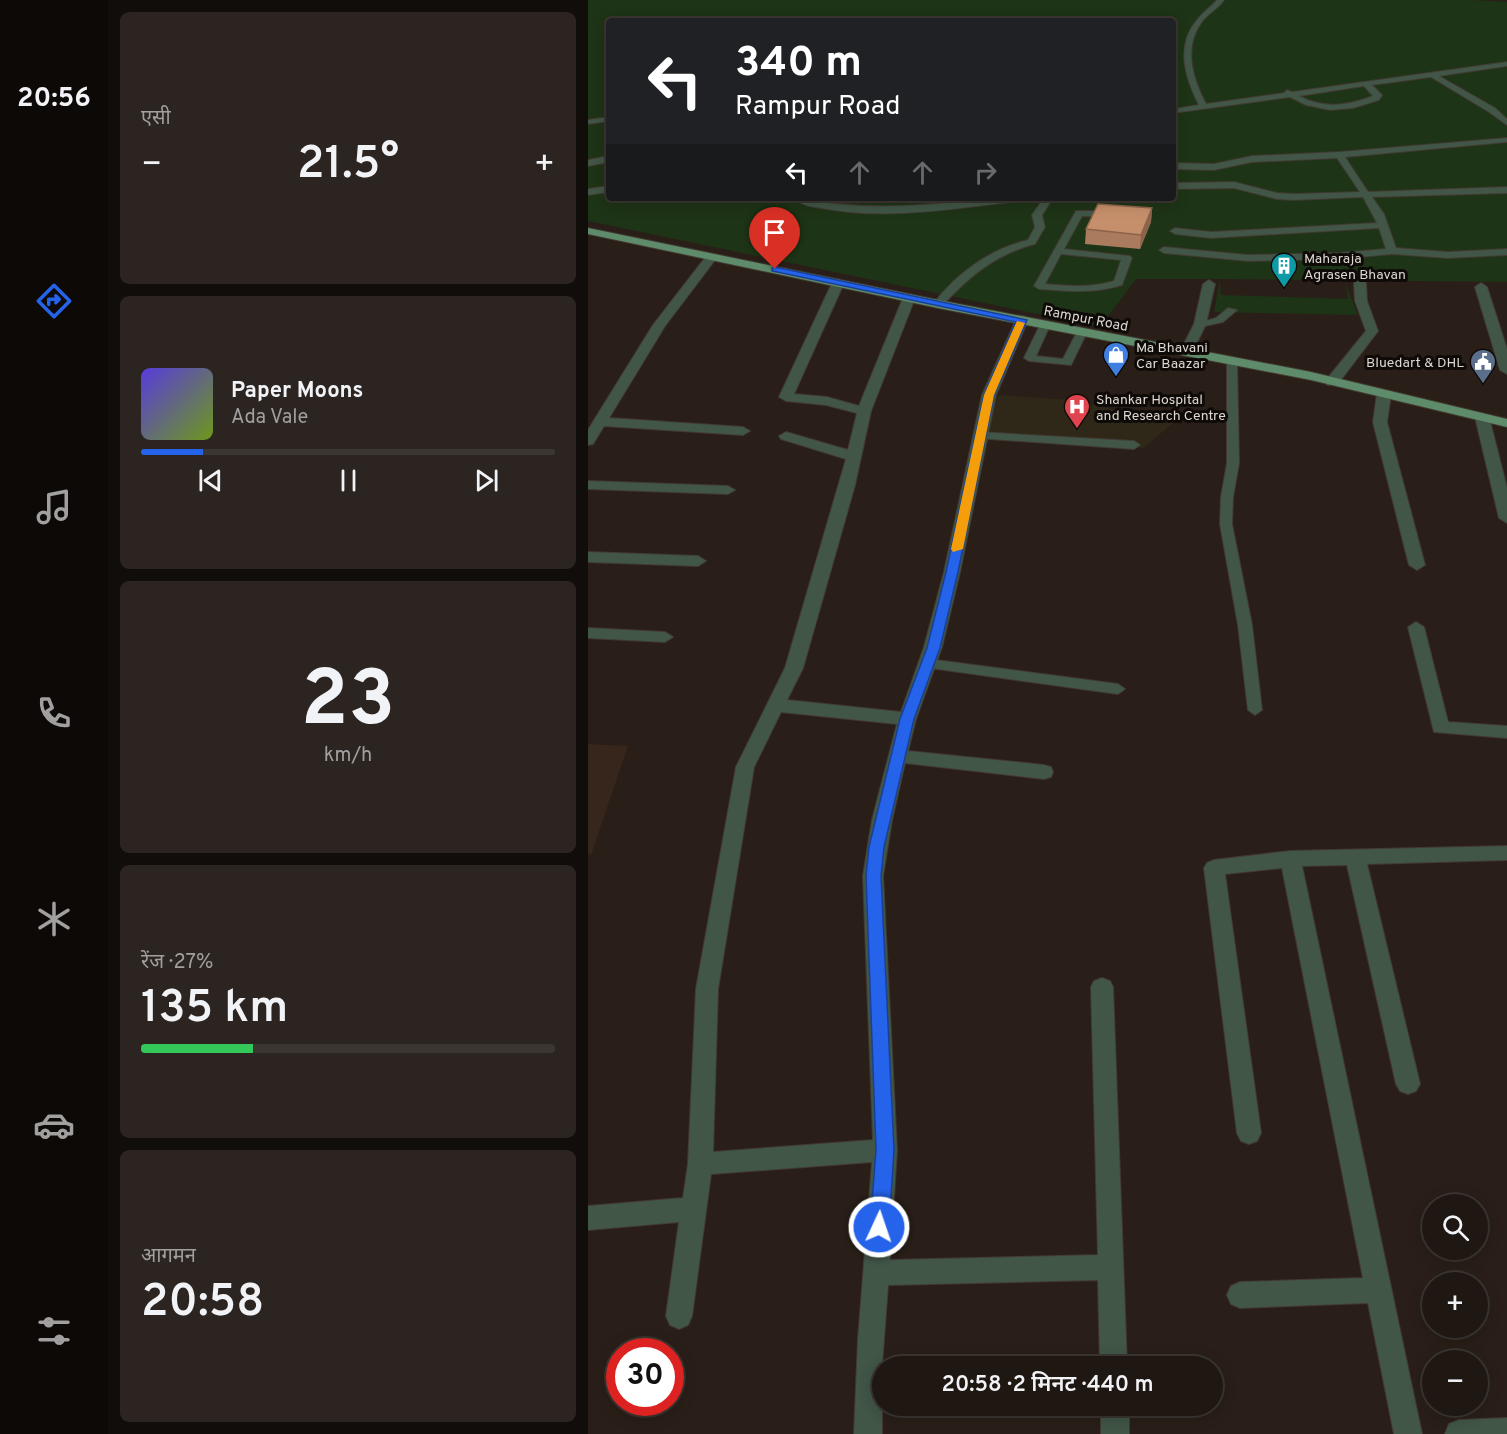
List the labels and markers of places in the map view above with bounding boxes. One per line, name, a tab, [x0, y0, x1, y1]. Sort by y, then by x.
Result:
pin	[749, 207, 800, 269]
building icon: Maharaja Agrasen Bhavan	[1269, 251, 1299, 289]
place label: Maharaja Agrasen Bhavan	[1304, 251, 1406, 284]
shop icon: Ma Bhavani Car Baazar	[1101, 340, 1131, 378]
place label: Ma Bhavani Car Baazar	[1136, 340, 1208, 373]
public building icon: Bluedart & DHL	[1468, 347, 1498, 385]
place label: Bluedart & DHL	[1366, 355, 1464, 372]
hospital icon: Shankar Hospital and Research Centre	[1062, 392, 1092, 430]
place label: Shankar Hospital and Research Centre	[1096, 392, 1226, 425]

